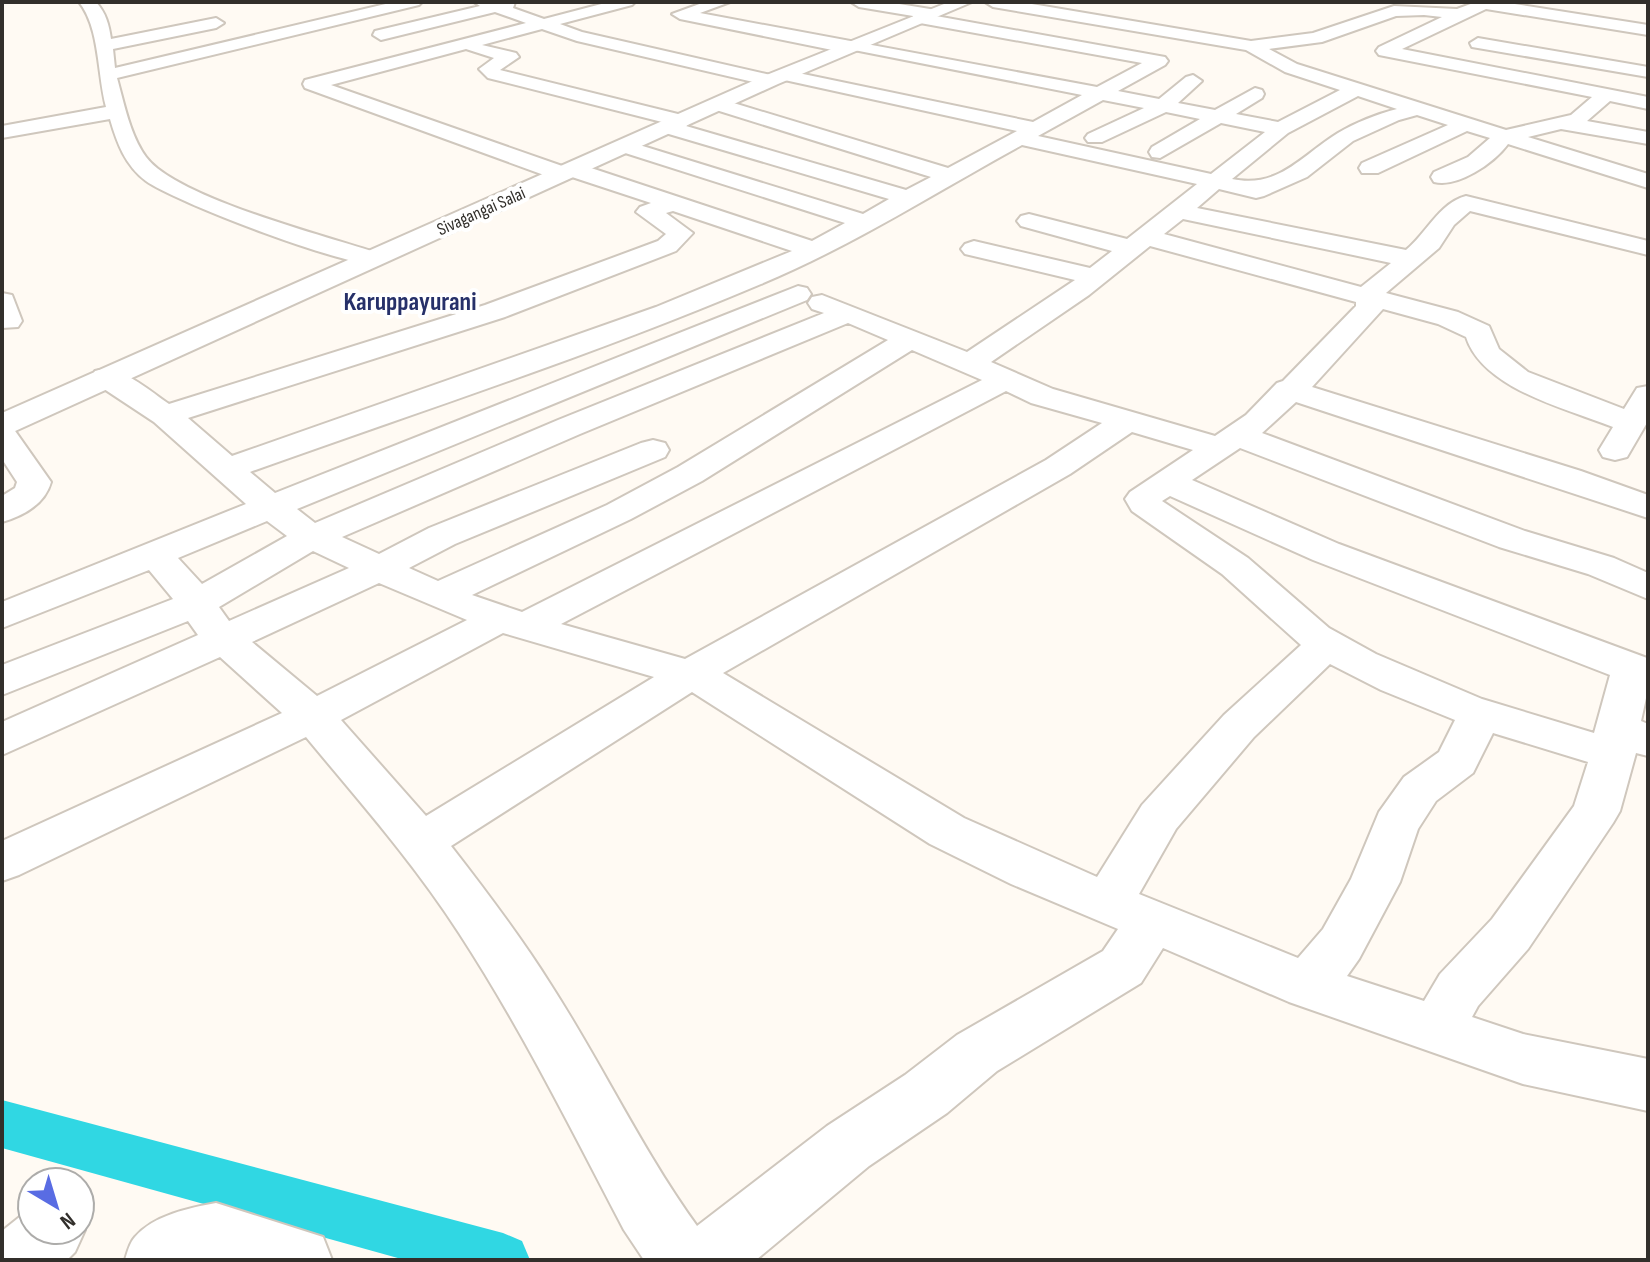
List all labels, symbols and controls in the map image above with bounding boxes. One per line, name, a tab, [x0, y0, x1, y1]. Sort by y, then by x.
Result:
street label: Sivagangai Salai	[434, 183, 529, 240]
district label: Karuppayurani	[344, 287, 476, 318]
north arrow	[16, 1166, 96, 1246]
text: N	[54, 1206, 80, 1235]

